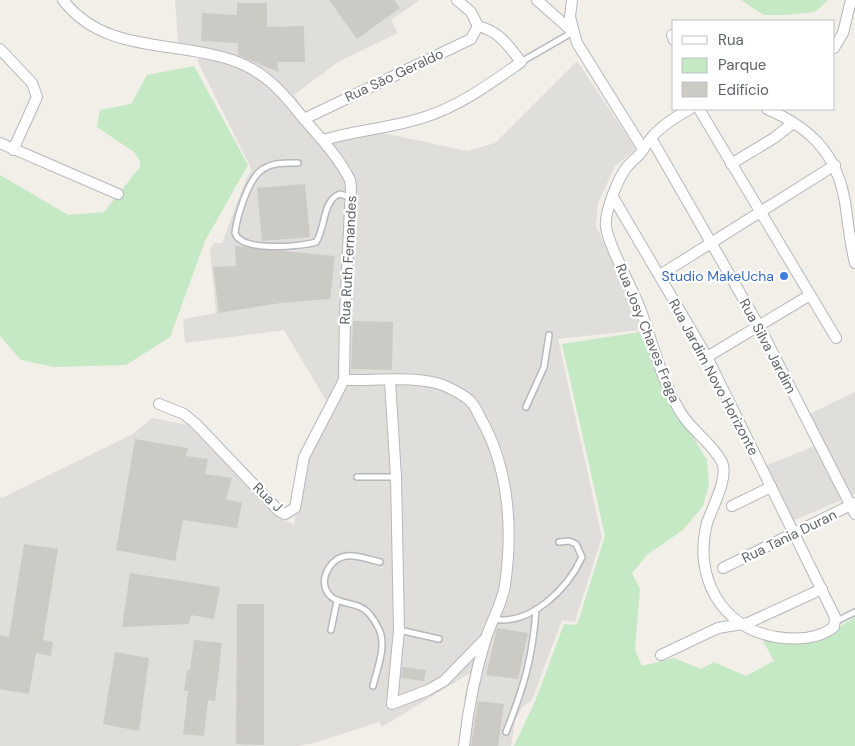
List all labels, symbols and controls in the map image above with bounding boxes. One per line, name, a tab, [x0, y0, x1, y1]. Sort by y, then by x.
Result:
legend	[672, 20, 835, 110]
text: Rua	[718, 30, 744, 50]
street label: Rua São Geraldo	[342, 44, 446, 106]
text: Parque	[718, 55, 766, 75]
text: Edifício	[718, 80, 769, 100]
street label: Rua Ruth Fernandes	[336, 195, 360, 325]
street label: Rua Josy Chaves Fraga	[612, 261, 684, 405]
place label: Studio MakeUcha	[661, 267, 774, 285]
marker: Studio MakeUcha	[778, 270, 790, 282]
street label: Rua Jardim Novo Horizonte	[665, 296, 763, 458]
street label: Rua Silva Jardim	[735, 296, 801, 396]
street label: Rua J	[249, 478, 287, 516]
street label: Rua Tania Duran	[739, 505, 839, 567]

